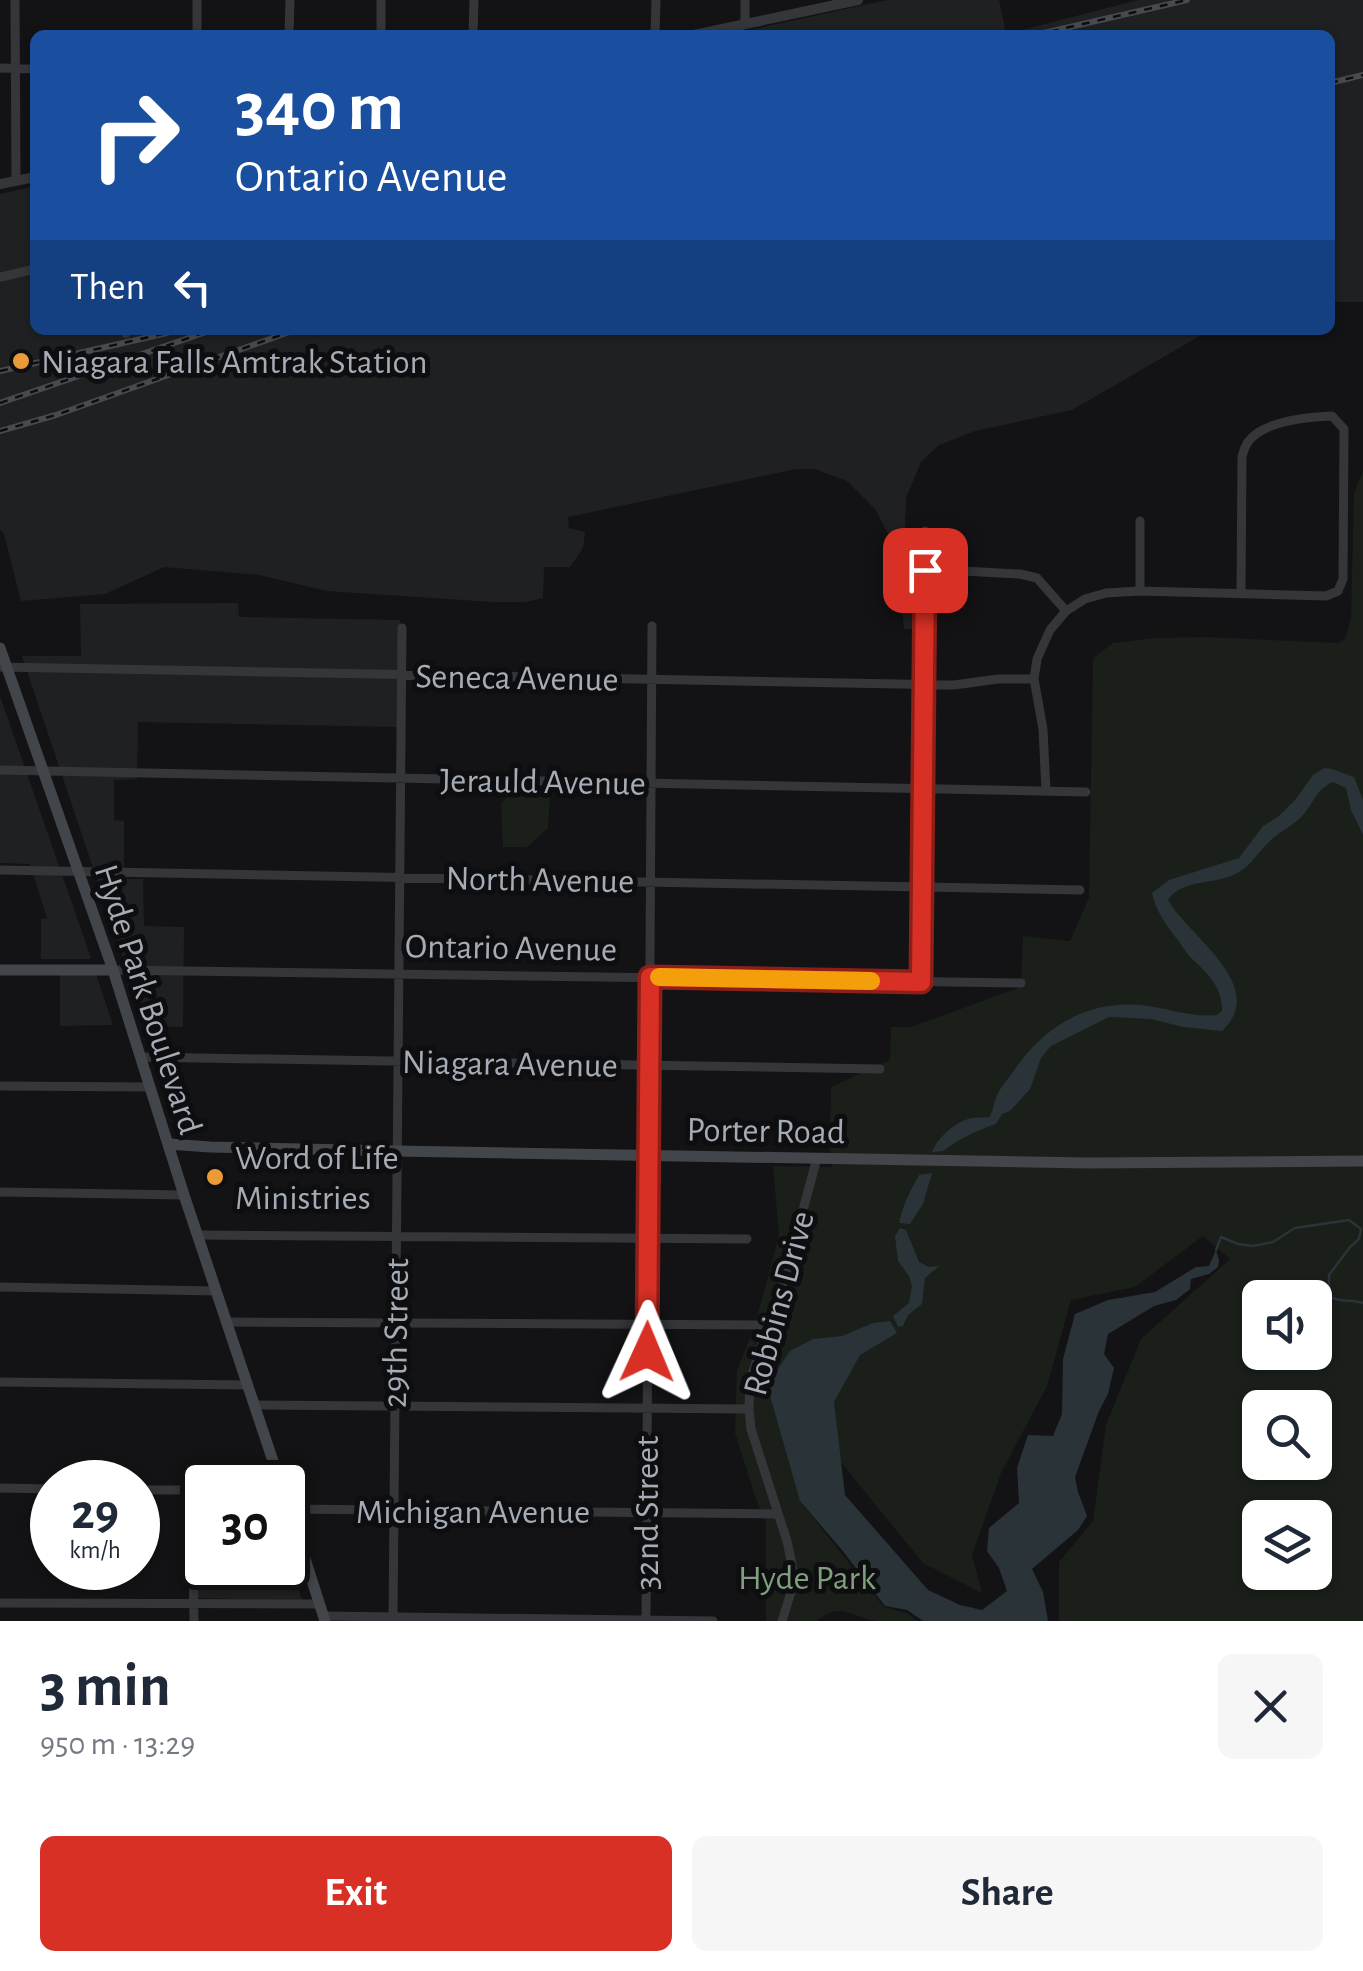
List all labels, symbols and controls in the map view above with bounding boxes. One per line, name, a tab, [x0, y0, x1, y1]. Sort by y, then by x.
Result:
icon: right	[70, 70, 200, 200]
text: 340 m	[235, 73, 404, 143]
text: Ontario Avenue	[235, 155, 508, 200]
icon: left	[165, 260, 220, 315]
text: Then	[70, 269, 145, 307]
place label: Niagara Falls Amtrak Station	[41, 345, 428, 380]
marker: Niagara Falls Amtrak Station	[10, 350, 32, 372]
pin	[883, 528, 968, 613]
icon: arrive	[898, 543, 953, 598]
street label: Seneca Avenue	[415, 659, 619, 698]
street label: Jerauld Avenue	[440, 763, 646, 802]
street label: Hyde Park Boulevard	[87, 860, 208, 1139]
street label: North Avenue	[445, 861, 635, 900]
street label: Ontario Avenue	[405, 929, 617, 968]
street label: Niagara Avenue	[402, 1045, 618, 1084]
street label: Porter Road	[686, 1113, 845, 1150]
place label: Word of Life Ministries	[235, 1141, 399, 1216]
marker: Word of Life Ministries	[204, 1166, 226, 1188]
street label: Robbins Drive	[738, 1207, 821, 1399]
street label: 29th Street	[378, 1258, 415, 1408]
map controls	[1242, 1280, 1332, 1590]
button: sound	[1242, 1280, 1332, 1370]
position arrow	[595, 1300, 699, 1404]
button: search	[1242, 1390, 1332, 1480]
street label: 32nd Street	[630, 1436, 665, 1590]
speed limit sign: 30	[180, 1460, 310, 1590]
text: 29	[71, 1488, 119, 1538]
street label: Michigan Avenue	[356, 1495, 590, 1530]
button: layers	[1242, 1500, 1332, 1590]
text: km/h	[69, 1538, 121, 1563]
park label: Hyde Park	[738, 1561, 876, 1596]
button: close	[1218, 1654, 1323, 1759]
text: 3 min	[40, 1657, 171, 1717]
text: 950 m · 13:29	[40, 1728, 195, 1760]
button: Exit	[40, 1836, 672, 1951]
button: Share	[692, 1836, 1323, 1951]

